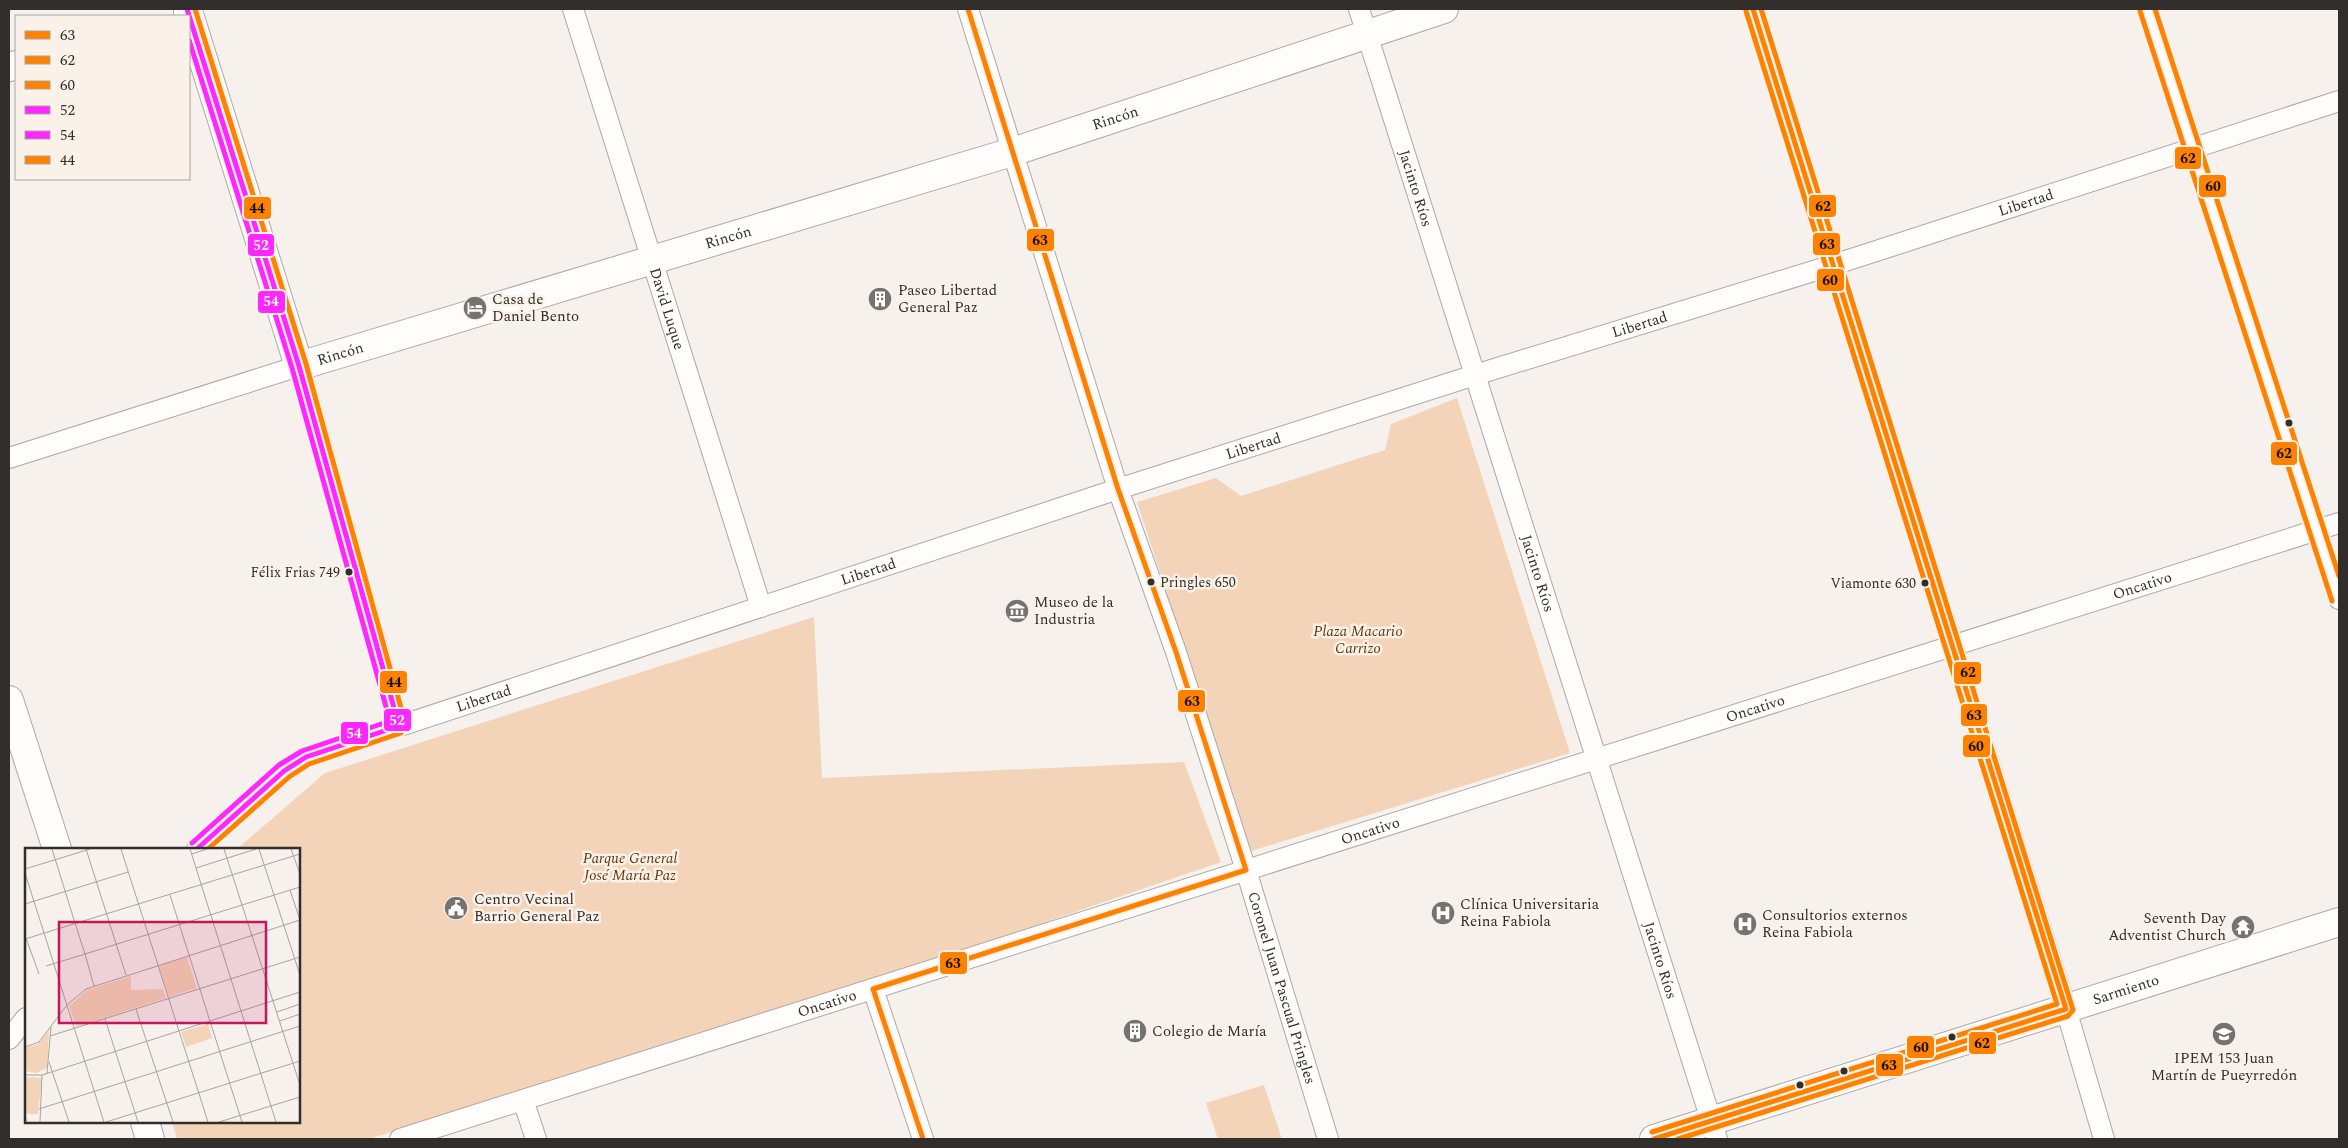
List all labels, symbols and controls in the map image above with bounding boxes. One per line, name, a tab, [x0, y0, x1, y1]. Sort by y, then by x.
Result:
legend	[15, 15, 190, 180]
text: 63	[60, 24, 76, 47]
text: 62	[60, 49, 75, 72]
text: 60	[60, 74, 75, 97]
text: 52	[60, 99, 75, 122]
street label: Rincón	[1089, 99, 1141, 136]
text: 54	[60, 124, 76, 147]
line badge: 62	[2174, 146, 2202, 170]
street label: Jacinto Ríos	[1393, 147, 1439, 230]
text: 62	[2180, 148, 2196, 169]
text: 44	[60, 149, 76, 172]
line badge: 60	[2198, 174, 2227, 198]
text: 60	[2205, 176, 2221, 197]
street label: Libertad	[1995, 183, 2056, 222]
line badge: 62	[1808, 194, 1837, 218]
line badge: 44	[243, 196, 272, 220]
text: 62	[1815, 196, 1831, 217]
text: 44	[249, 198, 265, 219]
street label: Rincón	[702, 219, 754, 255]
line badge: 63	[1026, 228, 1055, 252]
text: 63	[1032, 230, 1048, 251]
line badge: 63	[1812, 232, 1841, 256]
line badge: 52	[247, 233, 275, 257]
text: 63	[1819, 234, 1835, 255]
text: 52	[253, 235, 269, 256]
street label: David Luque	[643, 265, 691, 353]
line badge: 60	[1816, 268, 1845, 292]
text: 60	[1822, 270, 1838, 291]
place label: Paseo Libertad General Paz	[898, 279, 997, 319]
building icon: Paseo Libertad General Paz	[867, 286, 893, 312]
place label: Casa de Daniel Bento	[492, 288, 579, 328]
line badge: 54	[257, 290, 286, 314]
text: 54	[263, 291, 279, 312]
hotel icon: Casa de Daniel Bento	[462, 295, 488, 321]
street label: Libertad	[1609, 305, 1670, 344]
street label: Rincón	[314, 336, 366, 371]
unlabelled marker	[2284, 418, 2294, 428]
street label: Libertad	[1223, 426, 1284, 465]
line badge: 62	[2270, 441, 2298, 466]
text: 62	[2276, 443, 2292, 464]
street label: Jacinto Ríos	[1515, 532, 1561, 615]
street label: Libertad	[838, 552, 899, 591]
place label: Félix Frias 749	[251, 562, 340, 583]
street label: Oncativo	[2110, 565, 2175, 606]
marker: Félix Frias 749	[344, 567, 354, 577]
place label: Pringles 650	[1160, 572, 1236, 593]
place label: Viamonte 630	[1830, 573, 1916, 594]
marker: Pringles 650	[1146, 577, 1156, 587]
marker: Viamonte 630	[1920, 578, 1930, 588]
place label: Museo de la Industria	[1034, 591, 1114, 631]
museum icon: Museo de la Industria	[1004, 598, 1030, 624]
park label: Plaza Macario Carrizo	[1313, 620, 1403, 660]
line badge: 62	[1953, 661, 1982, 685]
text: 62	[1960, 662, 1976, 683]
line badge: 44	[379, 670, 408, 694]
text: 44	[386, 672, 402, 693]
street label: Libertad	[453, 679, 514, 718]
street label: Oncativo	[1723, 688, 1788, 729]
line badge: 63	[1177, 689, 1206, 713]
text: 63	[1184, 691, 1200, 712]
line badge: 63	[1960, 703, 1988, 727]
text: 63	[1966, 705, 1982, 726]
line badge: 52	[383, 708, 412, 732]
text: 52	[389, 710, 405, 731]
line badge: 54	[340, 721, 369, 745]
text: 54	[346, 723, 362, 744]
line badge: 60	[1962, 734, 1991, 758]
text: 60	[1968, 736, 1984, 757]
street label: Oncativo	[1338, 811, 1403, 851]
park label: Parque General José María Paz	[583, 847, 677, 887]
inset map	[25, 848, 300, 1123]
place label: Centro Vecinal Barrio General Paz	[474, 888, 600, 928]
street label: Coronel Juan Pascual Pringles	[1242, 889, 1322, 1087]
place label: Clínica Universitaria Reina Fabiola	[1460, 893, 1600, 933]
public building icon: Centro Vecinal Barrio General Paz	[443, 895, 469, 921]
hospital icon: Clínica Universitaria Reina Fabiola	[1430, 900, 1456, 926]
place label: Consultorios externos Reina Fabiola	[1762, 904, 1908, 944]
place label: Seventh Day Adventist Church	[2108, 907, 2227, 947]
hospital icon: Consultorios externos Reina Fabiola	[1732, 911, 1758, 937]
temple icon: Seventh Day Adventist Church	[2230, 914, 2256, 940]
street label: Jacinto Ríos	[1637, 919, 1683, 1002]
line badge: 63	[939, 951, 968, 975]
text: 63	[945, 953, 961, 974]
street label: Sarmiento	[2090, 968, 2162, 1011]
street label: Oncativo	[795, 983, 859, 1024]
building icon: Colegio de María	[1122, 1018, 1148, 1044]
place label: Colegio de María	[1152, 1020, 1267, 1043]
school or university icon: IPEM 153 Juan Martín de Pueyrredón	[2211, 1021, 2237, 1047]
line badge: 62	[1968, 1031, 1997, 1055]
unlabelled marker	[1947, 1032, 1957, 1042]
text: 62	[1974, 1033, 1990, 1054]
line badge: 60	[1906, 1035, 1935, 1059]
text: 60	[1913, 1037, 1929, 1058]
place label: IPEM 153 Juan Martín de Pueyrredón	[2151, 1047, 2297, 1087]
line badge: 63	[1875, 1053, 1904, 1077]
text: 63	[1881, 1055, 1897, 1076]
unlabelled marker	[1839, 1066, 1849, 1076]
unlabelled marker	[1795, 1080, 1805, 1090]

